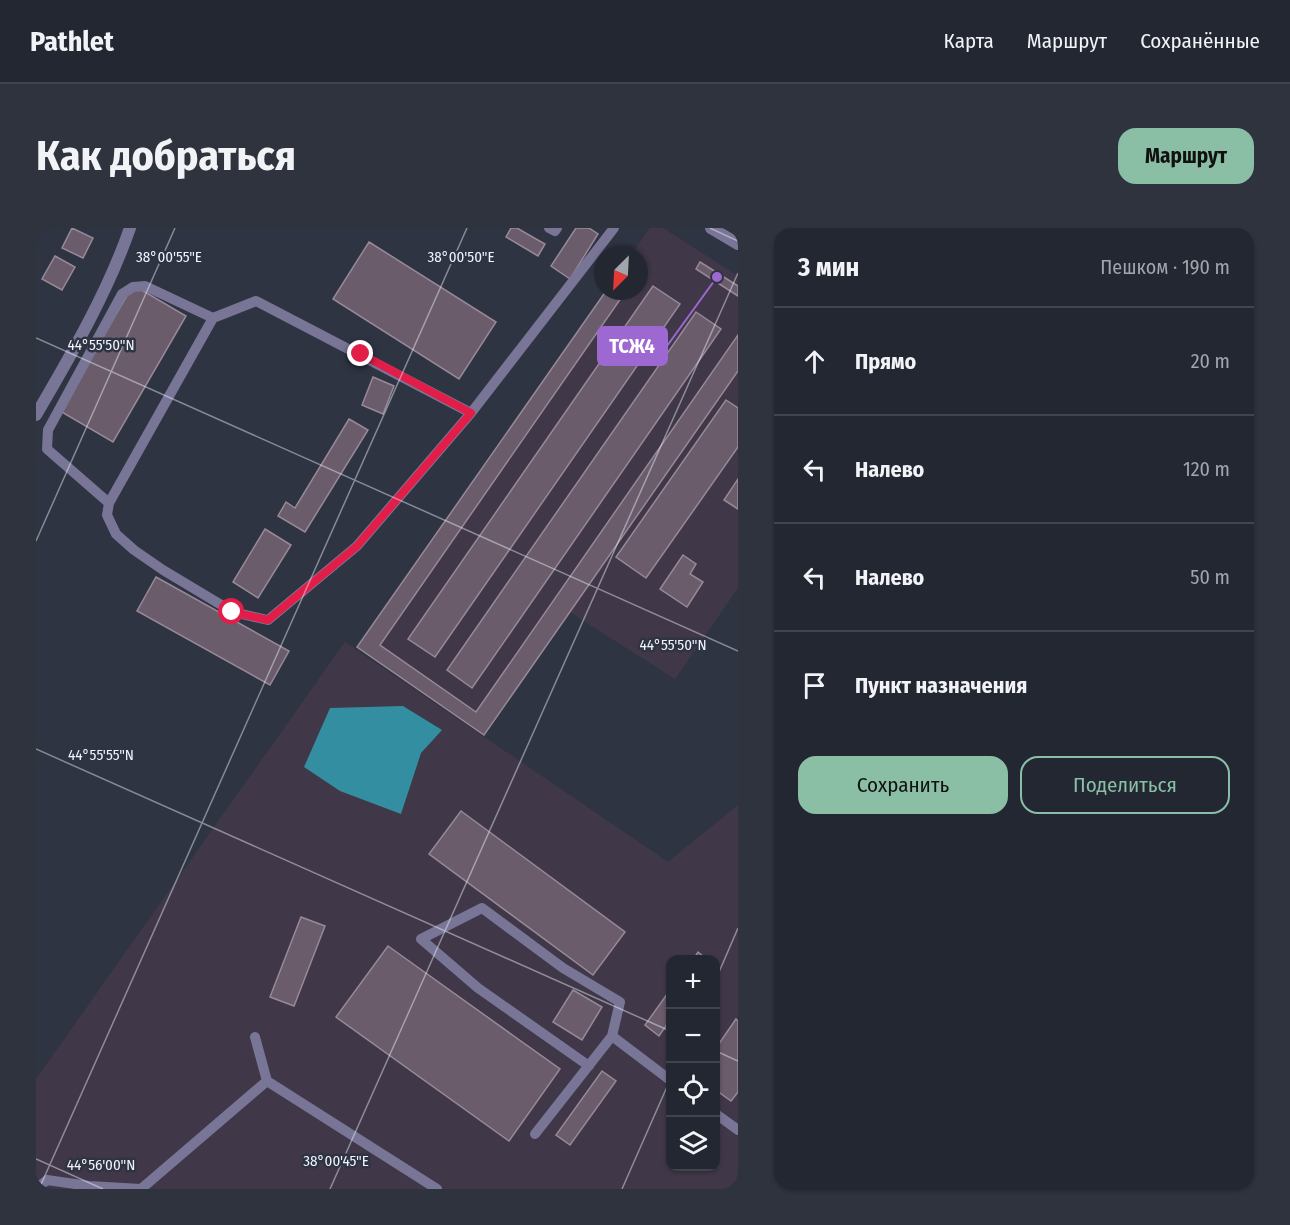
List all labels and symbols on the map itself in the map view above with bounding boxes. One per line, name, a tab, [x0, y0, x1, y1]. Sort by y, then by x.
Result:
north arrow	[594, 246, 648, 300]
text: 38°00'55"E	[136, 248, 202, 266]
text: 38°00'50"E	[427, 248, 495, 266]
callout: ТСЖ4	[598, 327, 667, 365]
text: ТСЖ4	[609, 334, 655, 358]
text: 44°55'50"N	[67, 336, 135, 354]
route end	[347, 340, 373, 366]
route start	[218, 598, 244, 624]
text: 44°55'50"N	[639, 636, 707, 654]
text: 44°55'55"N	[68, 746, 134, 764]
text: 38°00'45"E	[303, 1152, 369, 1170]
text: 44°56'00"N	[67, 1156, 135, 1174]

